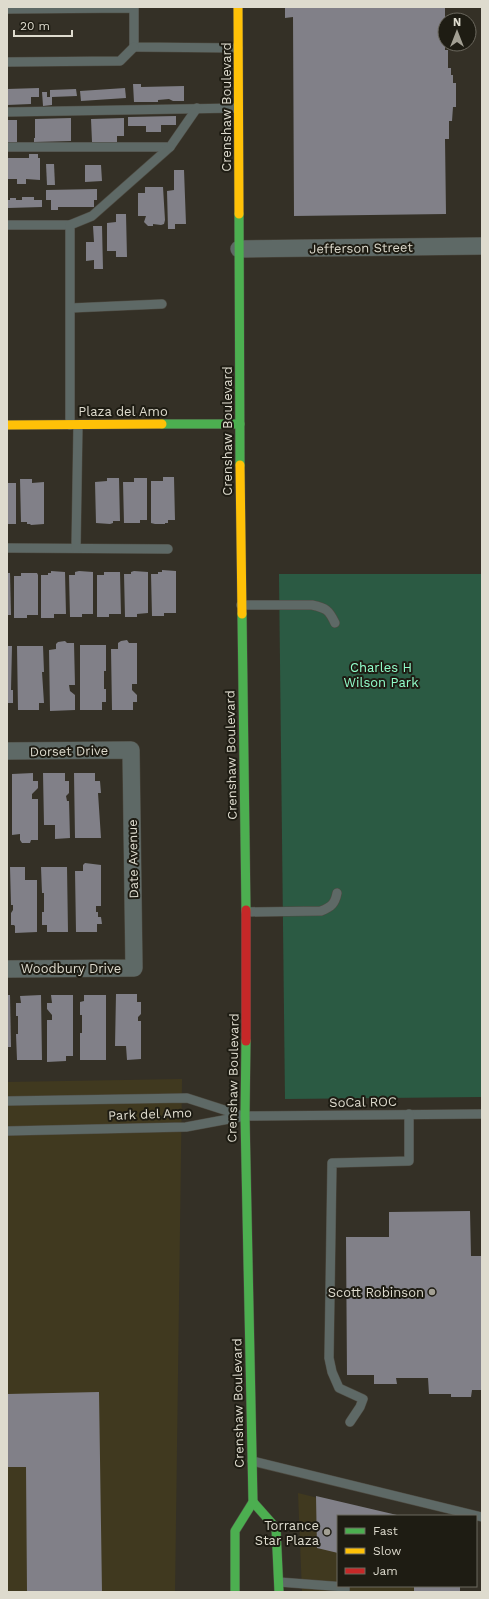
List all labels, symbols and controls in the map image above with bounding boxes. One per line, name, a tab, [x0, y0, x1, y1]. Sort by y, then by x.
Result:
scale bar	[14, 12, 72, 38]
north arrow	[437, 12, 477, 52]
text: N	[453, 16, 461, 29]
text: 20 m	[20, 19, 50, 33]
street label: Crenshaw Boulevard	[219, 42, 234, 172]
street label: Jefferson Street	[309, 240, 413, 256]
street label: Crenshaw Boulevard	[220, 366, 235, 496]
street label: Plaza del Amo	[78, 404, 168, 419]
park label: Charles H Wilson Park	[343, 660, 419, 690]
street label: Crenshaw Boulevard	[222, 690, 240, 820]
street label: Dorset Drive	[30, 743, 108, 759]
street label: Date Avenue	[125, 819, 141, 899]
street label: Woodbury Drive	[21, 961, 121, 976]
street label: Crenshaw Boulevard	[224, 1013, 242, 1143]
street label: SoCal ROC	[329, 1094, 397, 1110]
street label: Park del Amo	[108, 1105, 192, 1123]
place label: Scott Robinson	[328, 1285, 424, 1300]
marker: Scott Robinson	[427, 1287, 437, 1297]
street label: Crenshaw Boulevard	[229, 1338, 247, 1468]
legend	[337, 1515, 477, 1587]
place label: Torrance Star Plaza	[255, 1518, 320, 1548]
text: Fast	[373, 1524, 398, 1538]
marker: Torrance Star Plaza	[322, 1527, 332, 1537]
text: Slow	[373, 1544, 401, 1558]
text: Jam	[373, 1564, 398, 1578]

